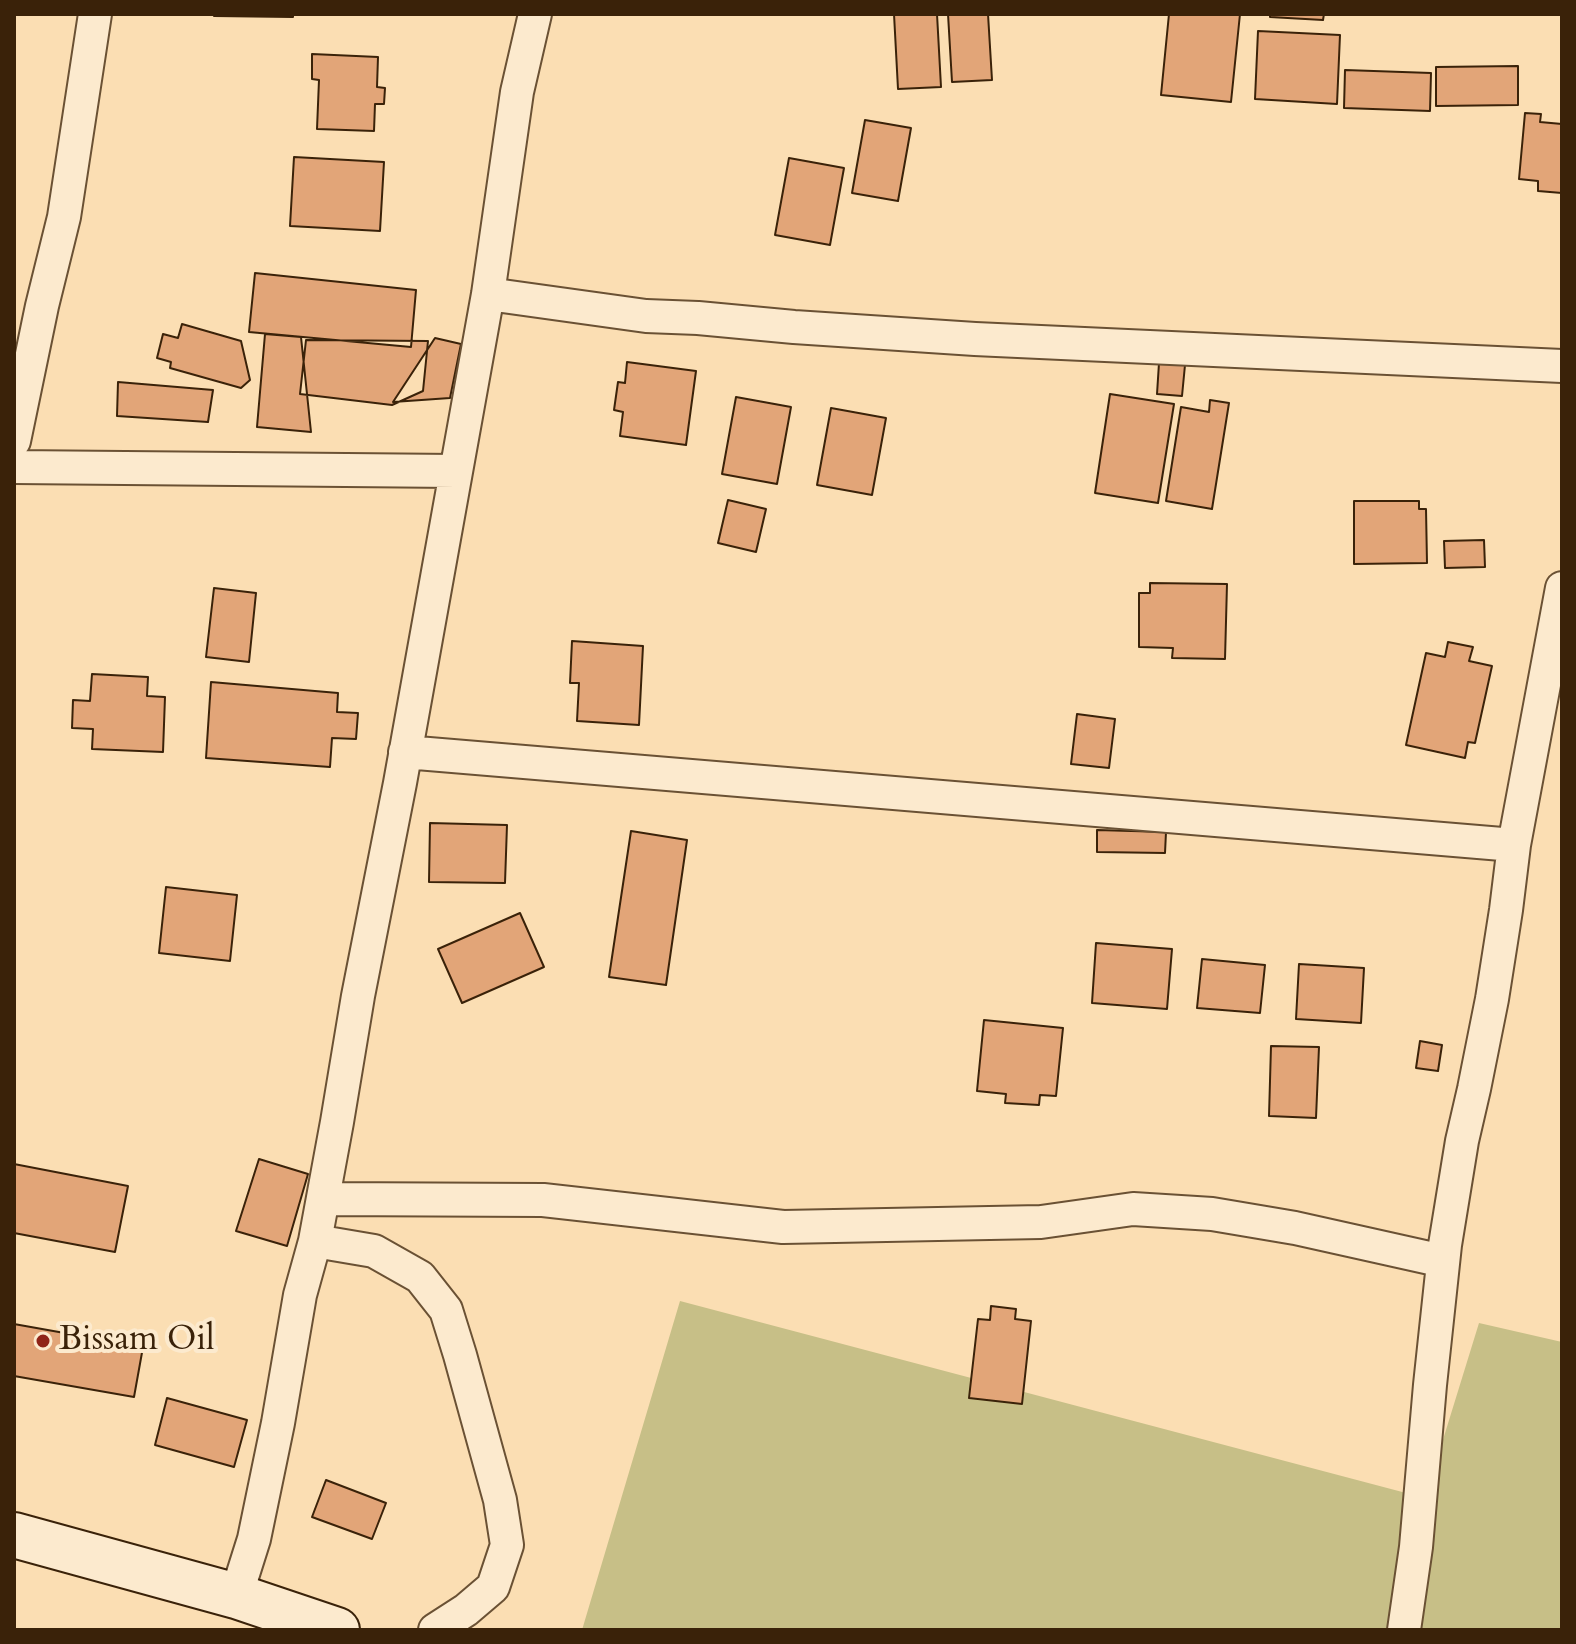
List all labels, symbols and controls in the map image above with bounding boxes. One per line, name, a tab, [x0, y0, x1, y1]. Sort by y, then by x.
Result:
place label: Bissam Oil	[59, 1321, 215, 1361]
marker: Bissam Oil	[34, 1332, 52, 1350]

